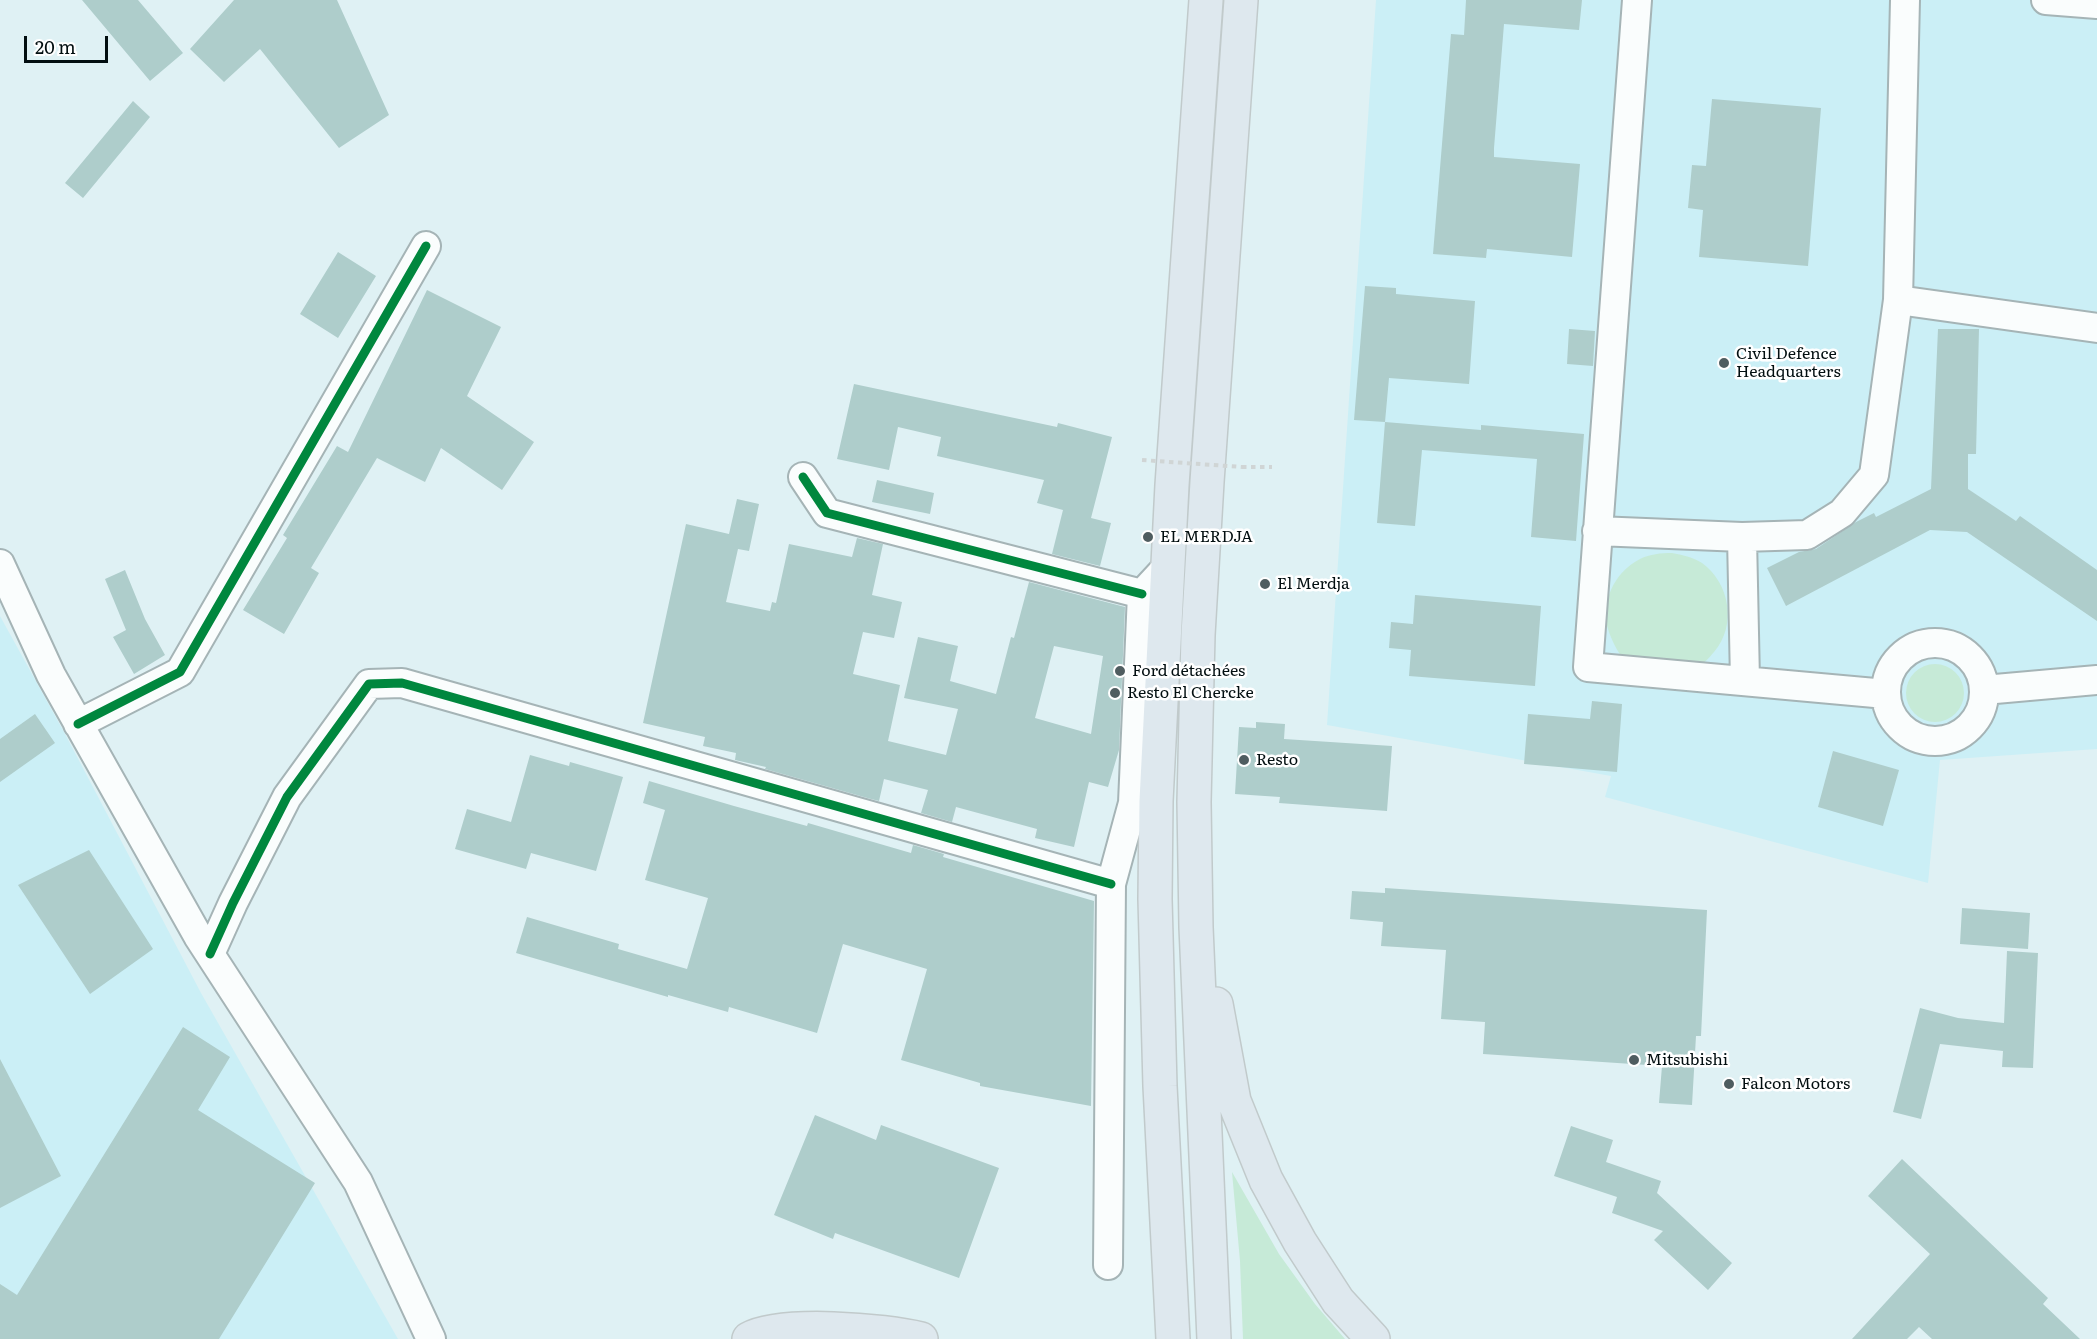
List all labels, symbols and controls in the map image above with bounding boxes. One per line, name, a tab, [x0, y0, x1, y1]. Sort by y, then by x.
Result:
scale bar	[27, 24, 111, 62]
text: 20 m	[35, 33, 76, 60]
place label: Civil Defence Headquarters	[1736, 344, 1841, 382]
marker: Civil Defence Headquarters	[1717, 356, 1731, 370]
place label: EL MERDJA	[1160, 527, 1253, 547]
marker: EL MERDJA	[1141, 530, 1155, 544]
place label: El Merdja	[1277, 574, 1350, 594]
marker: El Merdja	[1258, 577, 1272, 591]
place label: Ford détachées	[1132, 661, 1245, 681]
marker: Ford détachées	[1113, 664, 1127, 678]
place label: Resto El Chercke	[1127, 683, 1254, 703]
marker: Resto El Chercke	[1108, 686, 1122, 700]
place label: Resto	[1256, 750, 1298, 770]
marker: Resto	[1237, 753, 1251, 767]
place label: Mitsubishi	[1646, 1050, 1728, 1070]
marker: Mitsubishi	[1627, 1053, 1641, 1067]
place label: Falcon Motors	[1741, 1074, 1850, 1094]
marker: Falcon Motors	[1722, 1077, 1736, 1091]

